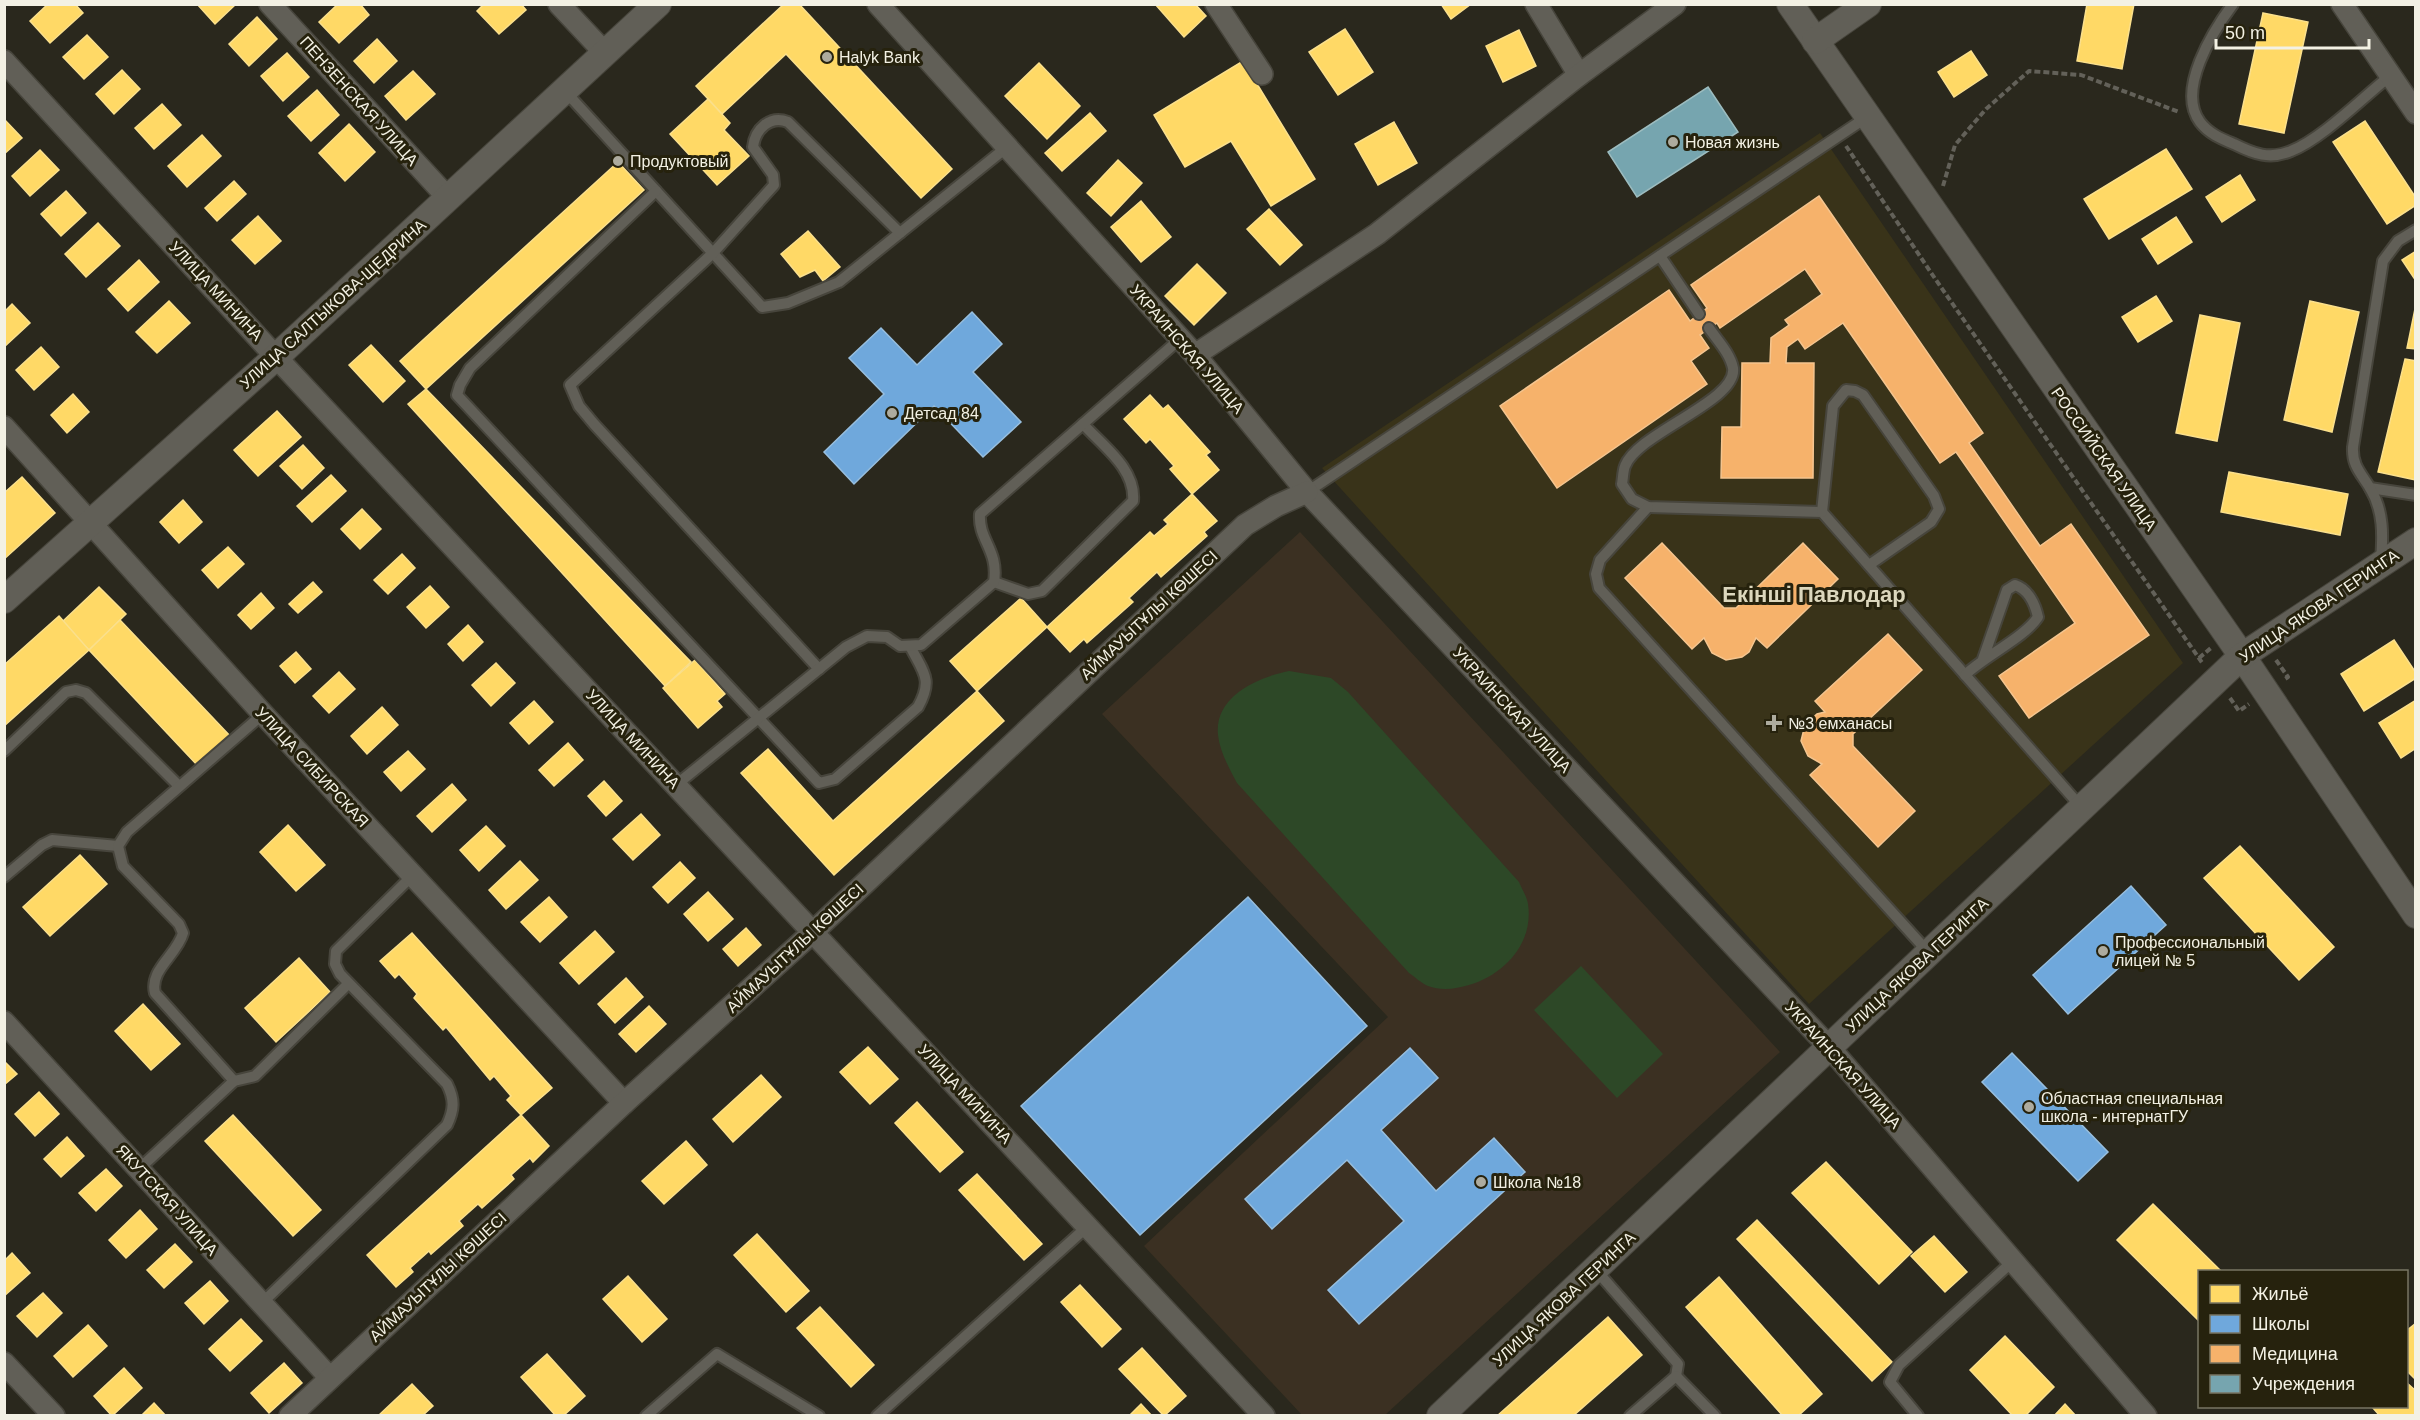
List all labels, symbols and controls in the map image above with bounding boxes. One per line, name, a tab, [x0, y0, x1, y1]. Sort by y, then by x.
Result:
scale bar	[2216, 12, 2369, 50]
text: 50 m	[2225, 23, 2265, 43]
street label: ПЕНЗЕНСКАЯ УЛИЦА	[297, 33, 422, 169]
place label: Halyk Bank	[839, 49, 921, 66]
marker: Halyk Bank	[820, 50, 834, 64]
place label: Новая жизнь	[1685, 134, 1780, 151]
marker: Новая жизнь	[1666, 135, 1680, 149]
place label: Продуктовый	[630, 153, 728, 170]
marker: Продуктовый	[611, 154, 625, 168]
street label: УЛИЦА САЛТЫКОВА-ЩЕДРИНА	[237, 216, 430, 392]
street label: УЛИЦА МИНИНА	[166, 238, 266, 344]
street label: УКРАИНСКАЯ УЛИЦА	[1127, 281, 1248, 417]
street label: РОССИЙСКАЯ УЛИЦА	[2048, 384, 2161, 534]
place label: Детсад 84	[904, 405, 979, 422]
marker: Детсад 84	[885, 406, 899, 420]
street label: АЙМАУЫТҰЛЫ КӨШЕСІ	[1076, 546, 1221, 683]
street label: УЛИЦА ЯКОВА ГЕРИНГА	[2236, 546, 2402, 666]
district label: Екінші Павлодар	[1722, 582, 1906, 607]
street label: УКРАИНСКАЯ УЛИЦА	[1450, 644, 1575, 776]
street label: УЛИЦА МИНИНА	[583, 686, 683, 792]
street label: УЛИЦА СИБИРСКАЯ	[252, 704, 372, 830]
marker: №3 емханасы	[1765, 714, 1783, 732]
place label: №3 емханасы	[1788, 715, 1892, 732]
street label: АЙМАУЫТҰЛЫ КӨШЕСІ	[722, 879, 867, 1016]
street label: УЛИЦА ЯКОВА ГЕРИНГА	[1842, 894, 1992, 1035]
place label: Профессиональный лицей № 5	[2115, 934, 2265, 969]
marker: Профессиональный лицей № 5	[2096, 944, 2110, 958]
street label: УКРАИНСКАЯ УЛИЦА	[1782, 998, 1905, 1132]
street label: УЛИЦА МИНИНА	[915, 1041, 1015, 1147]
place label: Областная специальная школа - интернатГУ	[2041, 1090, 2223, 1125]
marker: Областная специальная школа - интернатГУ	[2022, 1100, 2036, 1114]
street label: ЯКУТСКАЯ УЛИЦА	[113, 1141, 221, 1259]
place label: Школа №18	[1493, 1174, 1581, 1191]
marker: Школа №18	[1474, 1175, 1488, 1189]
street label: АЙМАУЫТҰЛЫ КӨШЕСІ	[365, 1208, 510, 1345]
street label: УЛИЦА ЯКОВА ГЕРИНГА	[1489, 1228, 1639, 1369]
legend	[2198, 1270, 2408, 1408]
text: Жильё	[2252, 1284, 2309, 1304]
text: Школы	[2252, 1314, 2310, 1334]
text: Медицина	[2252, 1344, 2339, 1364]
text: Учреждения	[2252, 1374, 2355, 1394]

